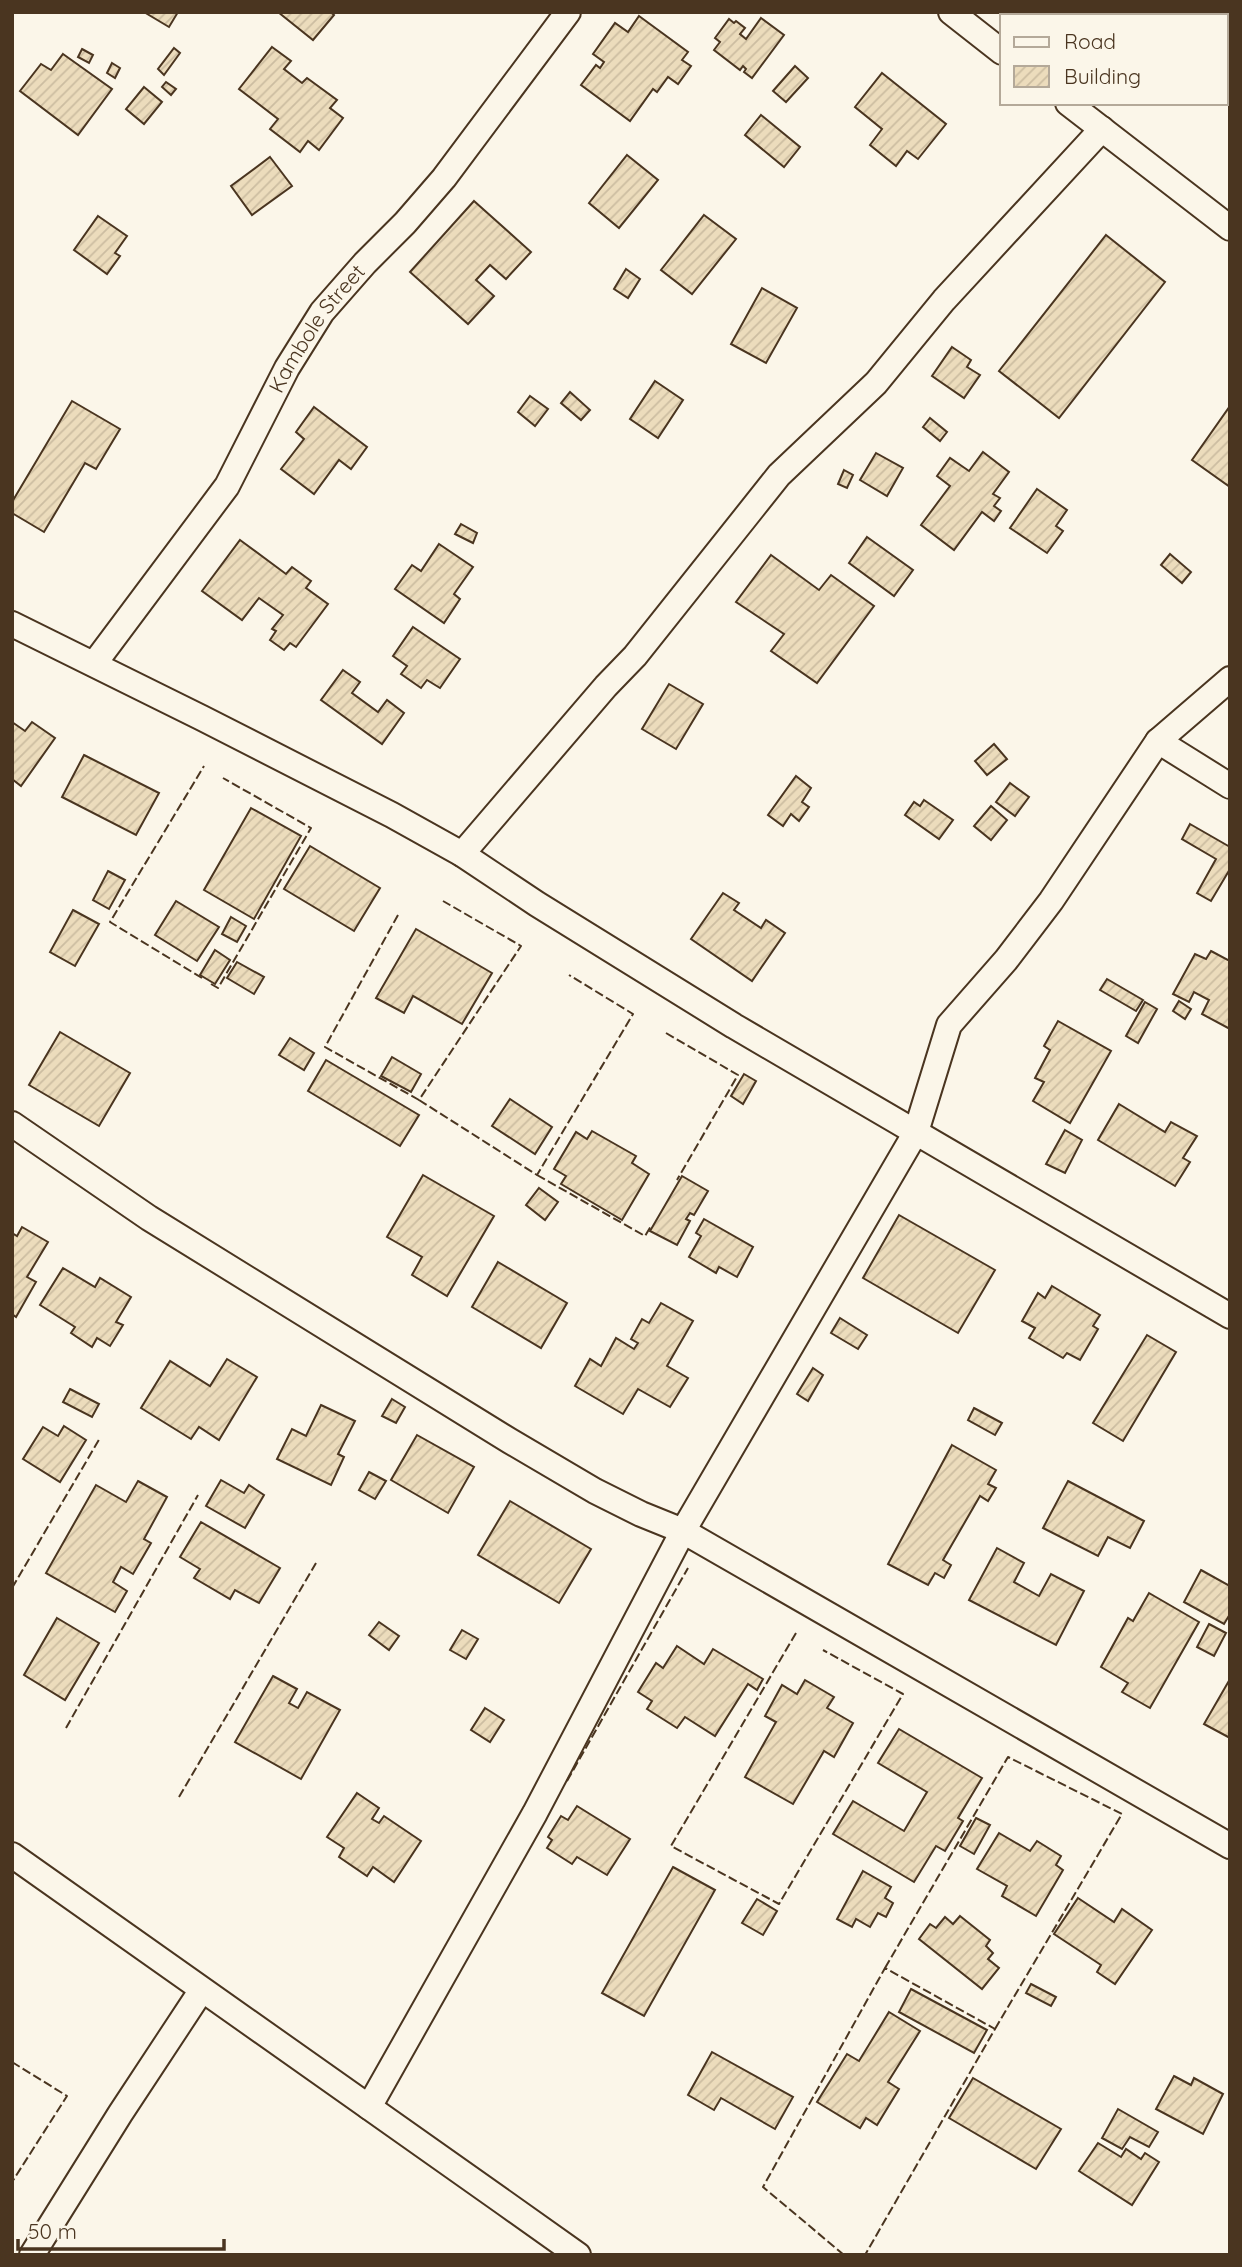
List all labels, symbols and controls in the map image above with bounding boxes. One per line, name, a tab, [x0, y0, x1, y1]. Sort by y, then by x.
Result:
legend	[1000, 14, 1228, 105]
text: Road	[1064, 28, 1116, 54]
text: Building	[1064, 63, 1141, 89]
street label: Kambole Street	[263, 258, 370, 397]
scale bar	[18, 2208, 224, 2252]
text: 50 m	[28, 2218, 77, 2244]

